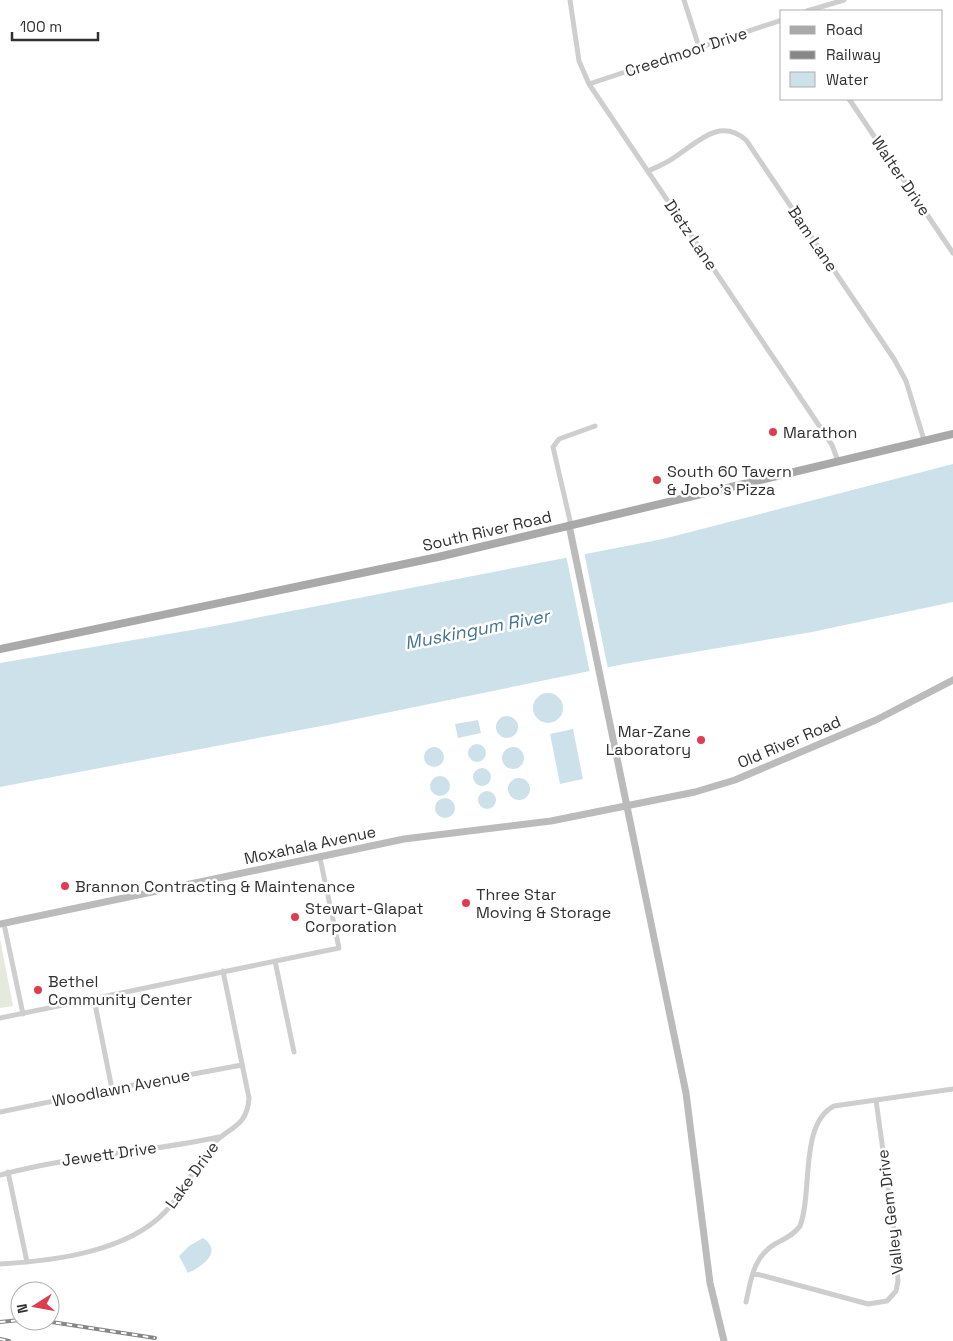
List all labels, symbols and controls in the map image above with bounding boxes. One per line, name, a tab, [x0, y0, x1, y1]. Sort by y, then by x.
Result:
scale bar	[12, 10, 99, 42]
legend	[780, 10, 943, 100]
text: 100 m	[20, 17, 62, 36]
text: Road	[826, 20, 863, 39]
street label: Creedmoor Drive	[622, 22, 750, 82]
text: Railway	[826, 45, 881, 64]
text: Water	[826, 70, 869, 89]
street label: Walter Drive	[867, 132, 935, 220]
street label: Dietz Lane	[660, 196, 722, 274]
street label: Bam Lane	[783, 202, 843, 276]
place label: Marathon	[783, 422, 857, 443]
marker: Marathon	[767, 426, 779, 438]
place label: South 60 Tavern & Jobo's Pizza	[667, 461, 792, 500]
marker: South 60 Tavern & Jobo's Pizza	[651, 474, 663, 486]
street label: South River Road	[420, 506, 554, 556]
water label: Muskingum River	[403, 603, 553, 654]
street label: Old River Road	[734, 711, 844, 773]
place label: Mar-Zane Laboratory	[606, 721, 691, 760]
marker: Mar-Zane Laboratory	[695, 734, 707, 746]
street label: Moxahala Avenue	[242, 821, 378, 869]
place label: Brannon Contracting & Maintenance	[75, 876, 355, 897]
marker: Brannon Contracting & Maintenance	[59, 880, 71, 892]
place label: Three Star Moving & Storage	[476, 884, 611, 923]
marker: Three Star Moving & Storage	[460, 897, 472, 909]
place label: Stewart-Glapat Corporation	[305, 898, 424, 937]
marker: Stewart-Glapat Corporation	[289, 911, 301, 923]
place label: Bethel Community Center	[48, 971, 192, 1010]
marker: Bethel Community Center	[32, 984, 44, 996]
street label: Woodlawn Avenue	[50, 1064, 192, 1112]
street label: Jewett Drive	[60, 1137, 158, 1171]
street label: Lake Drive	[161, 1137, 223, 1213]
street label: Valley Gem Drive	[872, 1148, 908, 1276]
north arrow	[10, 1281, 60, 1331]
text: N	[13, 1302, 32, 1315]

